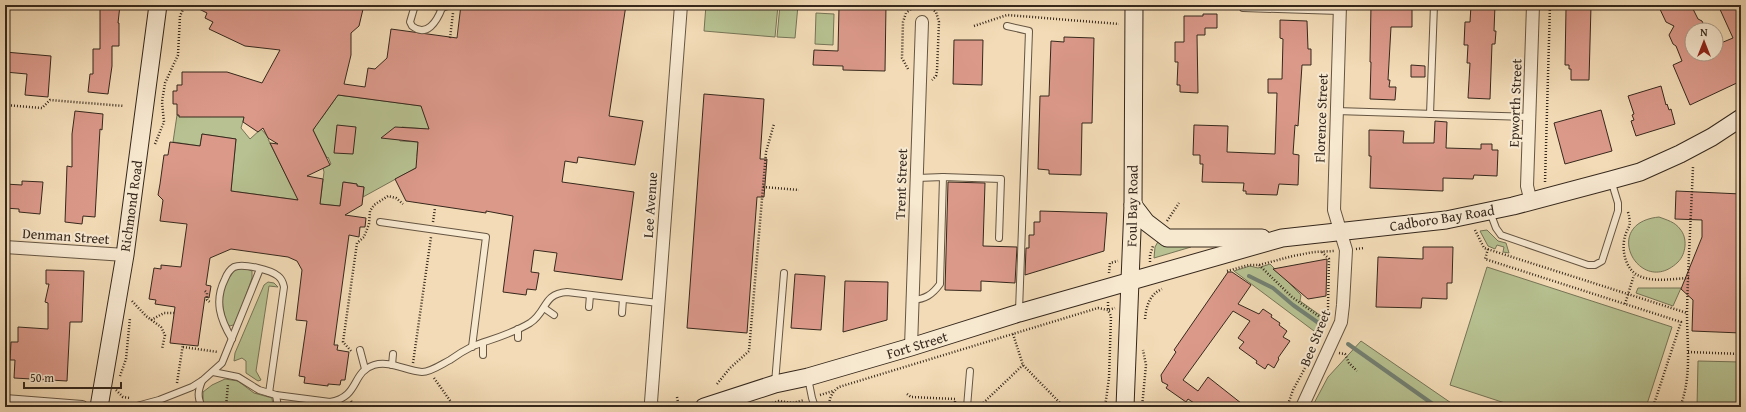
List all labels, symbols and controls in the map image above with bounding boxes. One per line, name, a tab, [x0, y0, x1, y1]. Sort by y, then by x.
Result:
north arrow	[1684, 22, 1724, 62]
text: N	[1700, 24, 1708, 40]
street label: Epworth Street	[1503, 58, 1527, 148]
street label: Florence Street	[1309, 73, 1333, 163]
street label: Trent Street	[890, 148, 912, 220]
street label: Richmond Road	[115, 158, 147, 253]
street label: Foul Bay Road	[1121, 164, 1143, 247]
street label: Lee Avenue	[638, 171, 662, 239]
street label: Cadboro Bay Road	[1388, 200, 1496, 236]
street label: Denman Street	[22, 223, 110, 249]
street label: Bee Street	[1295, 307, 1335, 369]
street label: Fort Street	[884, 326, 950, 364]
scale bar	[24, 364, 121, 390]
text: 50 m	[30, 369, 54, 386]

